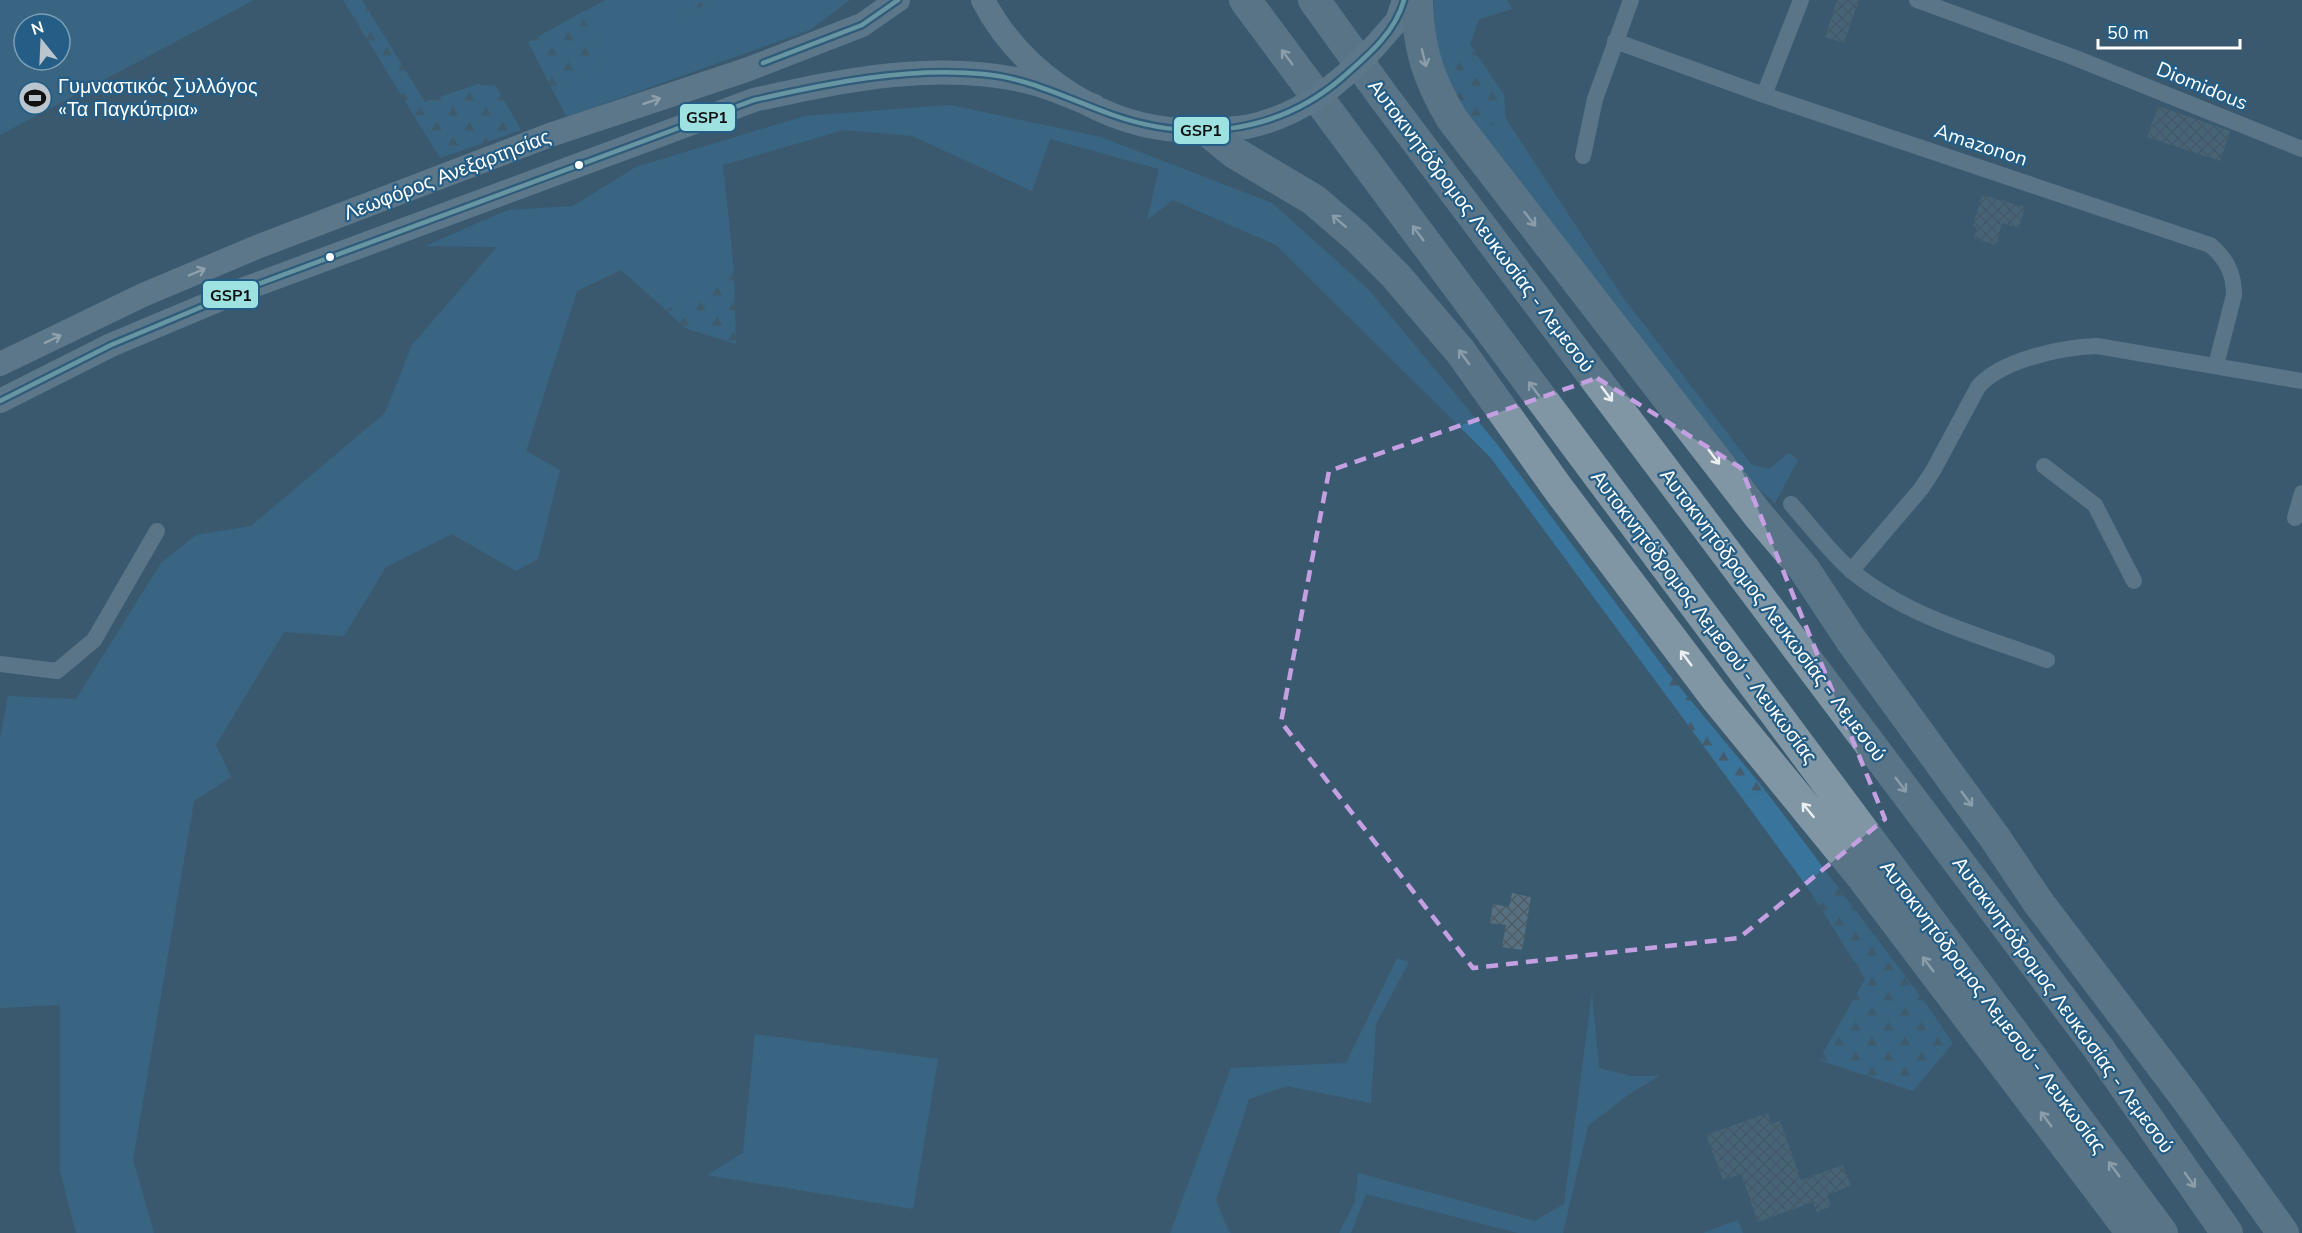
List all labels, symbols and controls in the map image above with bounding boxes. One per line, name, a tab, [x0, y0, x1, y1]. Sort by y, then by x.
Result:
north arrow	[12, 12, 72, 72]
scale bar	[2098, 12, 2240, 50]
text: N	[29, 16, 47, 41]
text: 50 m	[2107, 21, 2149, 45]
one-way arrow	[1418, 48, 1430, 67]
one-way arrow	[1281, 49, 1294, 65]
street label: Diomidous	[2152, 56, 2252, 116]
place label: Γυμναστικός Συλλόγος «Τα Παγκύπρια»	[58, 73, 258, 123]
street label: Αυτοκινητόδρομος Λευκωσίας - Λεμεσού	[1362, 74, 1600, 378]
sports icon: Γυμναστικός Συλλόγος «Τα Παγκύπρια»	[17, 80, 53, 116]
one-way arrow	[642, 95, 661, 106]
line badge: GSP1	[679, 103, 736, 132]
text: GSP1	[686, 107, 728, 129]
line badge: GSP1	[1173, 116, 1230, 145]
street label: Amazonon	[1931, 117, 2031, 173]
text: GSP1	[1180, 120, 1222, 142]
street label: Λεωφόρος Ανεξαρτησίας	[340, 123, 555, 227]
unlabelled marker	[573, 159, 585, 171]
one-way arrow	[1524, 211, 1537, 227]
one-way arrow	[1331, 214, 1346, 228]
one-way arrow	[1412, 225, 1424, 241]
unlabelled marker	[324, 251, 336, 263]
one-way arrow	[188, 266, 206, 277]
line badge: GSP1	[202, 280, 259, 309]
text: GSP1	[210, 285, 252, 307]
one-way arrow	[43, 332, 61, 344]
one-way arrow	[1457, 350, 1470, 366]
one-way arrow	[1528, 382, 1541, 398]
one-way arrow	[1601, 386, 1613, 402]
one-way arrow	[1707, 449, 1720, 465]
street label: Αυτοκινητόδρομος Λευκωσίας - Λεμεσού	[1654, 463, 1892, 767]
street label: Αυτοκινητόδρομος Λεμεσού - Λευκωσίας	[1585, 465, 1823, 769]
one-way arrow	[1680, 650, 1693, 666]
one-way arrow	[1895, 777, 1907, 793]
one-way arrow	[1961, 791, 1974, 807]
one-way arrow	[1801, 803, 1815, 818]
street label: Αυτοκινητόδρομος Λευκωσίας - Λεμεσού	[1946, 851, 2180, 1159]
street label: Αυτοκινητόδρομος Λεμεσού - Λευκωσίας	[1874, 855, 2112, 1159]
one-way arrow	[1922, 956, 1935, 972]
one-way arrow	[2039, 1112, 2052, 1128]
one-way arrow	[2108, 1162, 2121, 1178]
one-way arrow	[2184, 1171, 2196, 1187]

